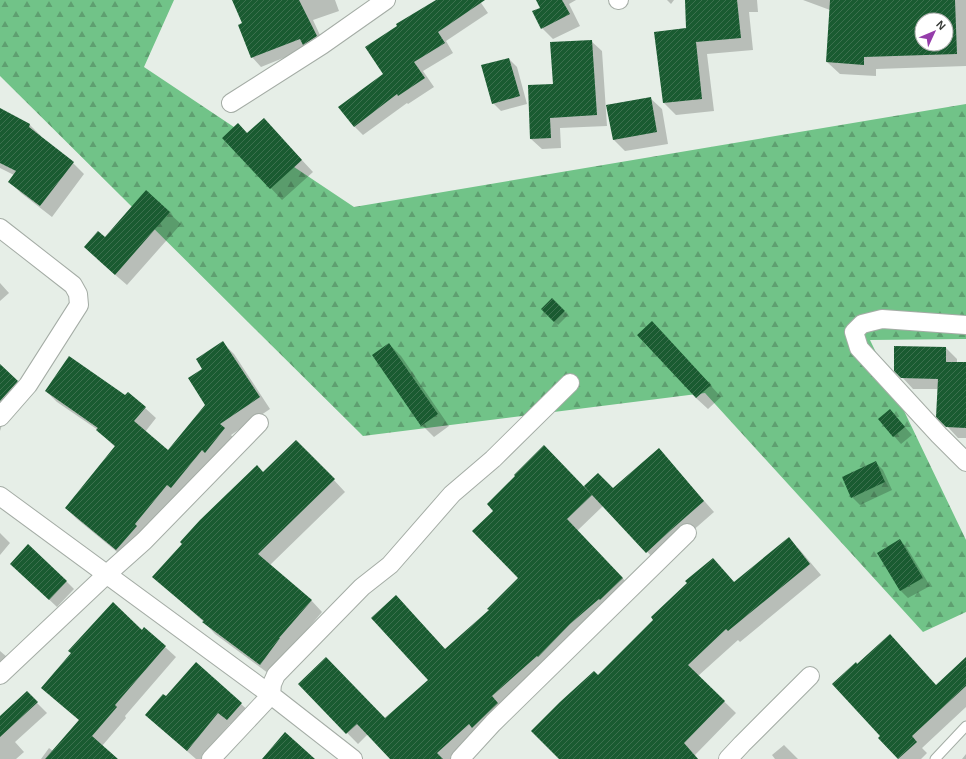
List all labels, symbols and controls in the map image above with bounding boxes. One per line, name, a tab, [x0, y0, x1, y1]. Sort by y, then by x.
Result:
north arrow	[914, 12, 954, 52]
text: N	[934, 18, 948, 32]

